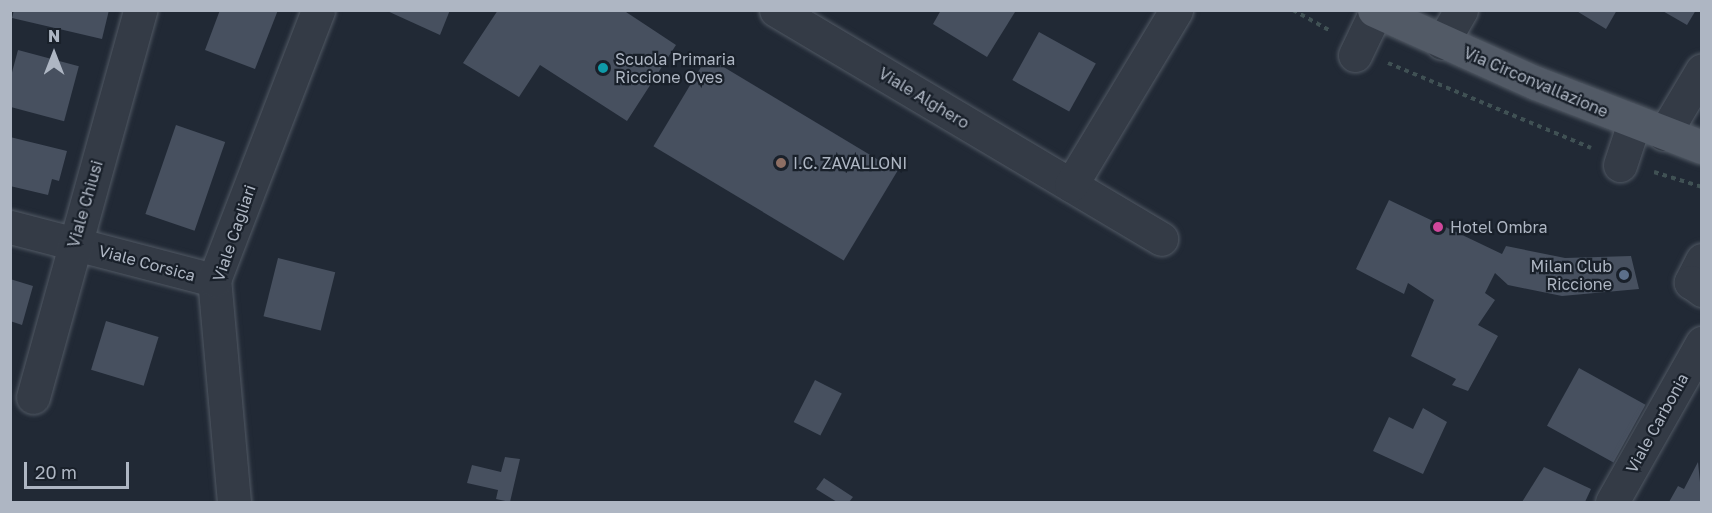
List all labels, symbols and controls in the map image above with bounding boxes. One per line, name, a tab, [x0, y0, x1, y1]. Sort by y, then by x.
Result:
north arrow	[24, 24, 84, 84]
text: N	[48, 26, 60, 46]
street label: Via Circonvallazione	[1461, 43, 1611, 121]
place label: Scuola Primaria Riccione Oves	[615, 49, 735, 87]
marker: Scuola Primaria Riccione Oves	[596, 61, 610, 75]
street label: Viale Alghero	[875, 63, 973, 133]
place label: I.C. ZAVALLONI	[793, 153, 907, 173]
marker: I.C. ZAVALLONI	[774, 156, 788, 170]
street label: Viale Chiusi	[63, 158, 107, 250]
street label: Viale Cagliari	[208, 182, 260, 284]
place label: Hotel Ombra	[1450, 217, 1548, 237]
marker: Hotel Ombra	[1431, 220, 1445, 234]
street label: Viale Corsica	[96, 241, 198, 285]
place label: Milan Club Riccione	[1530, 256, 1612, 294]
marker: Milan Club Riccione	[1617, 268, 1631, 282]
street label: Viale Carbonia	[1622, 370, 1692, 476]
scale bar	[27, 450, 132, 488]
text: 20 m	[35, 461, 77, 483]

